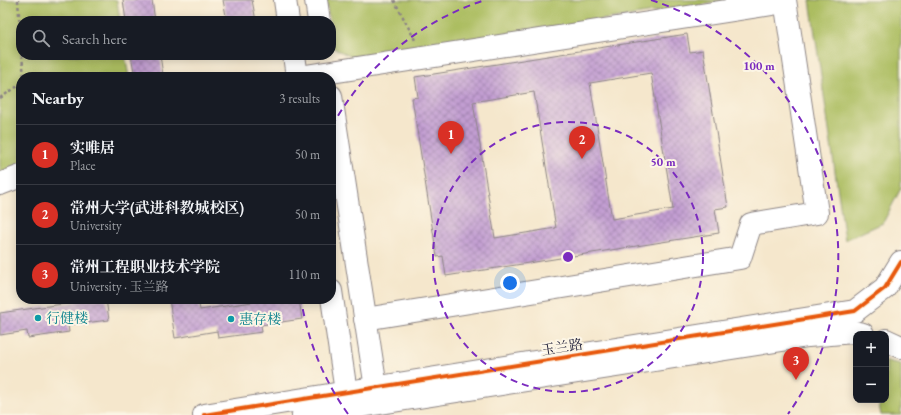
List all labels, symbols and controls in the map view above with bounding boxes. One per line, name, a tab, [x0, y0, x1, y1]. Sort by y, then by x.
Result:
search box	[16, 16, 336, 60]
icon: search	[30, 27, 52, 49]
text: Search here	[62, 29, 127, 48]
text: 100 m	[743, 58, 775, 74]
text: Nearby	[32, 87, 84, 109]
text: 3 results	[279, 90, 320, 107]
pin: 1	[438, 121, 464, 154]
pin: 2	[569, 126, 595, 159]
text: 实唯居	[70, 138, 115, 157]
text: 1	[42, 146, 48, 163]
text: 50 m	[295, 146, 320, 163]
text: 50 m	[650, 154, 676, 170]
text: Place	[70, 157, 96, 174]
text: 常州大学(武进科教城校区)	[70, 198, 244, 217]
text: 2	[42, 206, 48, 223]
text: 50 m	[295, 206, 320, 223]
text: University	[70, 217, 122, 234]
centre of rings	[561, 250, 575, 264]
text: 常州工程职业技术学院	[70, 257, 220, 276]
text: 3	[42, 266, 48, 283]
text: 110 m	[289, 266, 320, 283]
your location	[500, 273, 520, 293]
text: University · 玉兰路	[70, 278, 168, 295]
place label: 行健楼	[46, 309, 88, 327]
place label: 惠存楼	[239, 310, 281, 328]
marker: 行健楼	[33, 313, 43, 323]
marker: 惠存楼	[226, 314, 236, 324]
map controls	[853, 331, 889, 403]
button: +	[853, 331, 889, 367]
street label: 玉兰路	[540, 335, 584, 359]
pin: 3	[783, 347, 809, 380]
button: −	[853, 367, 889, 403]

